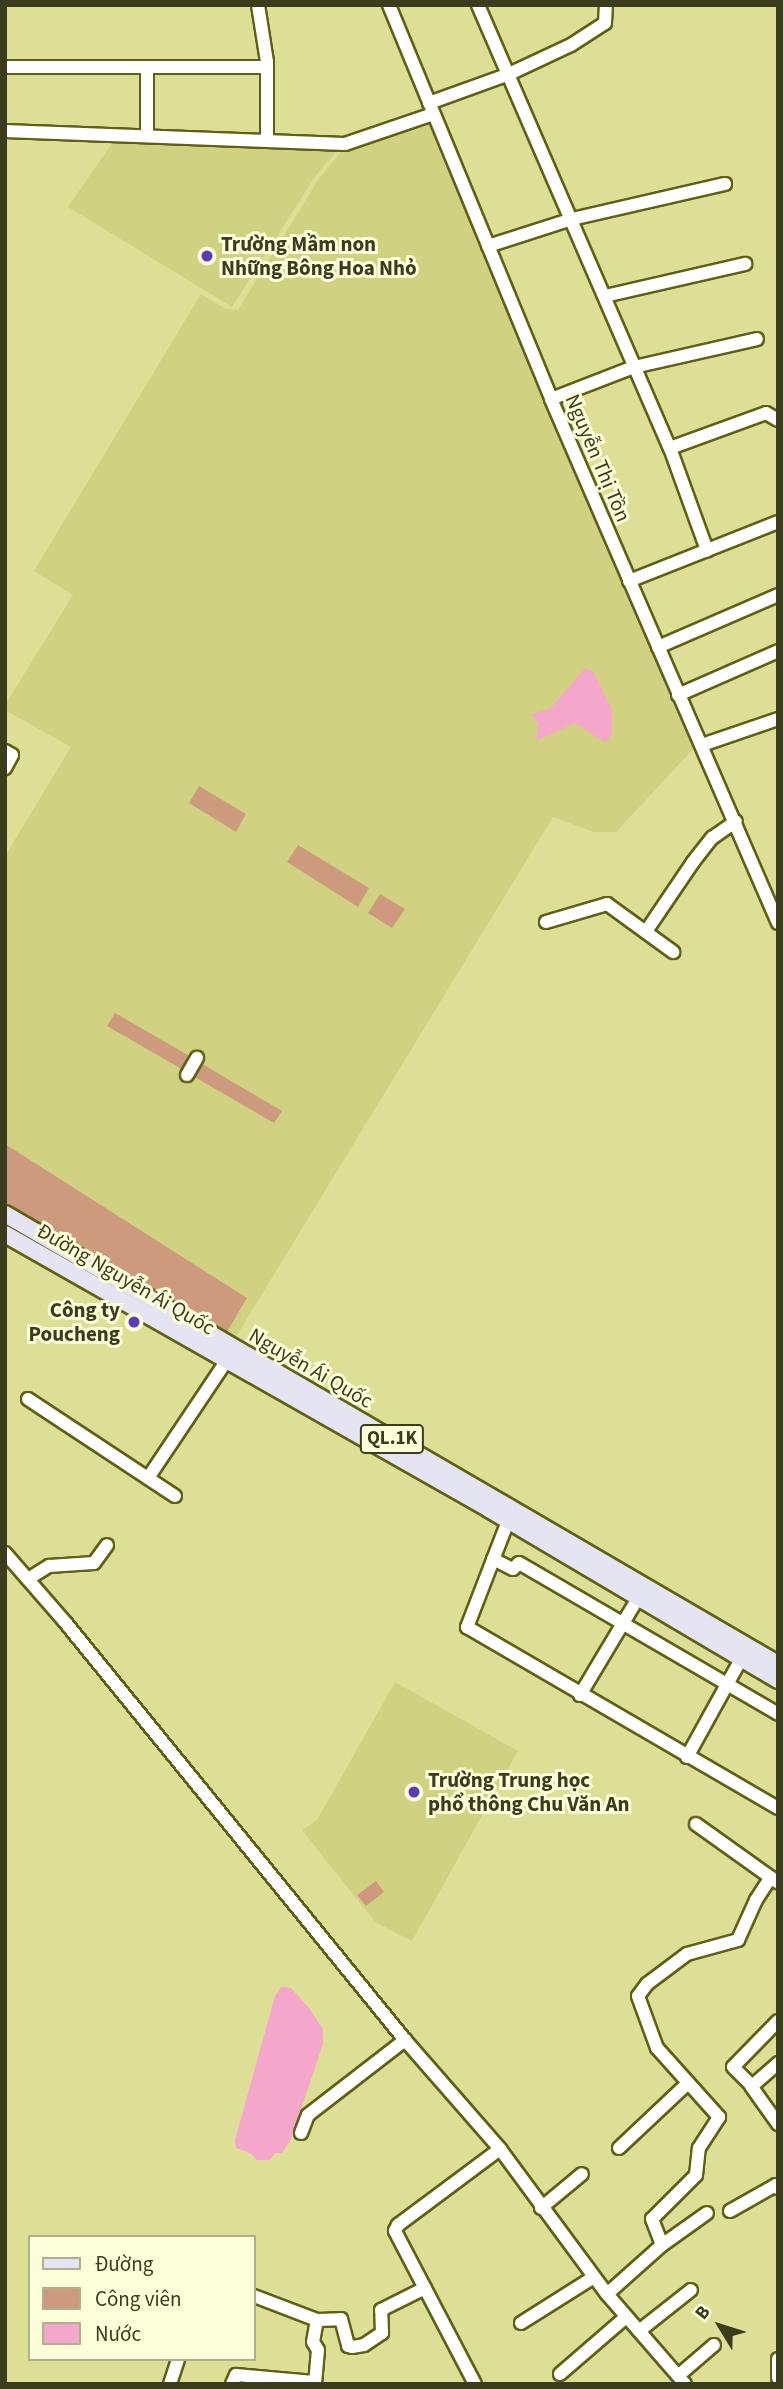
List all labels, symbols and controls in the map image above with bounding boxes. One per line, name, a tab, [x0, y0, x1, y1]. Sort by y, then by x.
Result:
place label: Trường Mầm non Những Bông Hoa Nhỏ	[221, 231, 417, 281]
marker: Trường Mầm non Những Bông Hoa Nhỏ	[199, 248, 215, 264]
street label: Nguyễn Thị Tồn	[560, 390, 636, 526]
street label: Đường Nguyễn Ái Quốc	[33, 1218, 219, 1340]
place label: Công ty Poucheng	[28, 1297, 120, 1347]
marker: Công ty Poucheng	[126, 1314, 142, 1330]
street label: Nguyễn Ái Quốc	[245, 1322, 377, 1414]
road number: QL.1K	[359, 1424, 425, 1455]
place label: Trường Trung học phổ thông Chu Văn An	[428, 1767, 630, 1817]
marker: Trường Trung học phổ thông Chu Văn An	[406, 1784, 422, 1800]
legend	[28, 2235, 256, 2361]
text: Đường	[95, 2249, 153, 2279]
text: Công viên	[95, 2284, 182, 2314]
north arrow	[685, 2291, 755, 2361]
text: B	[689, 2300, 717, 2326]
text: Nước	[95, 2319, 141, 2349]

